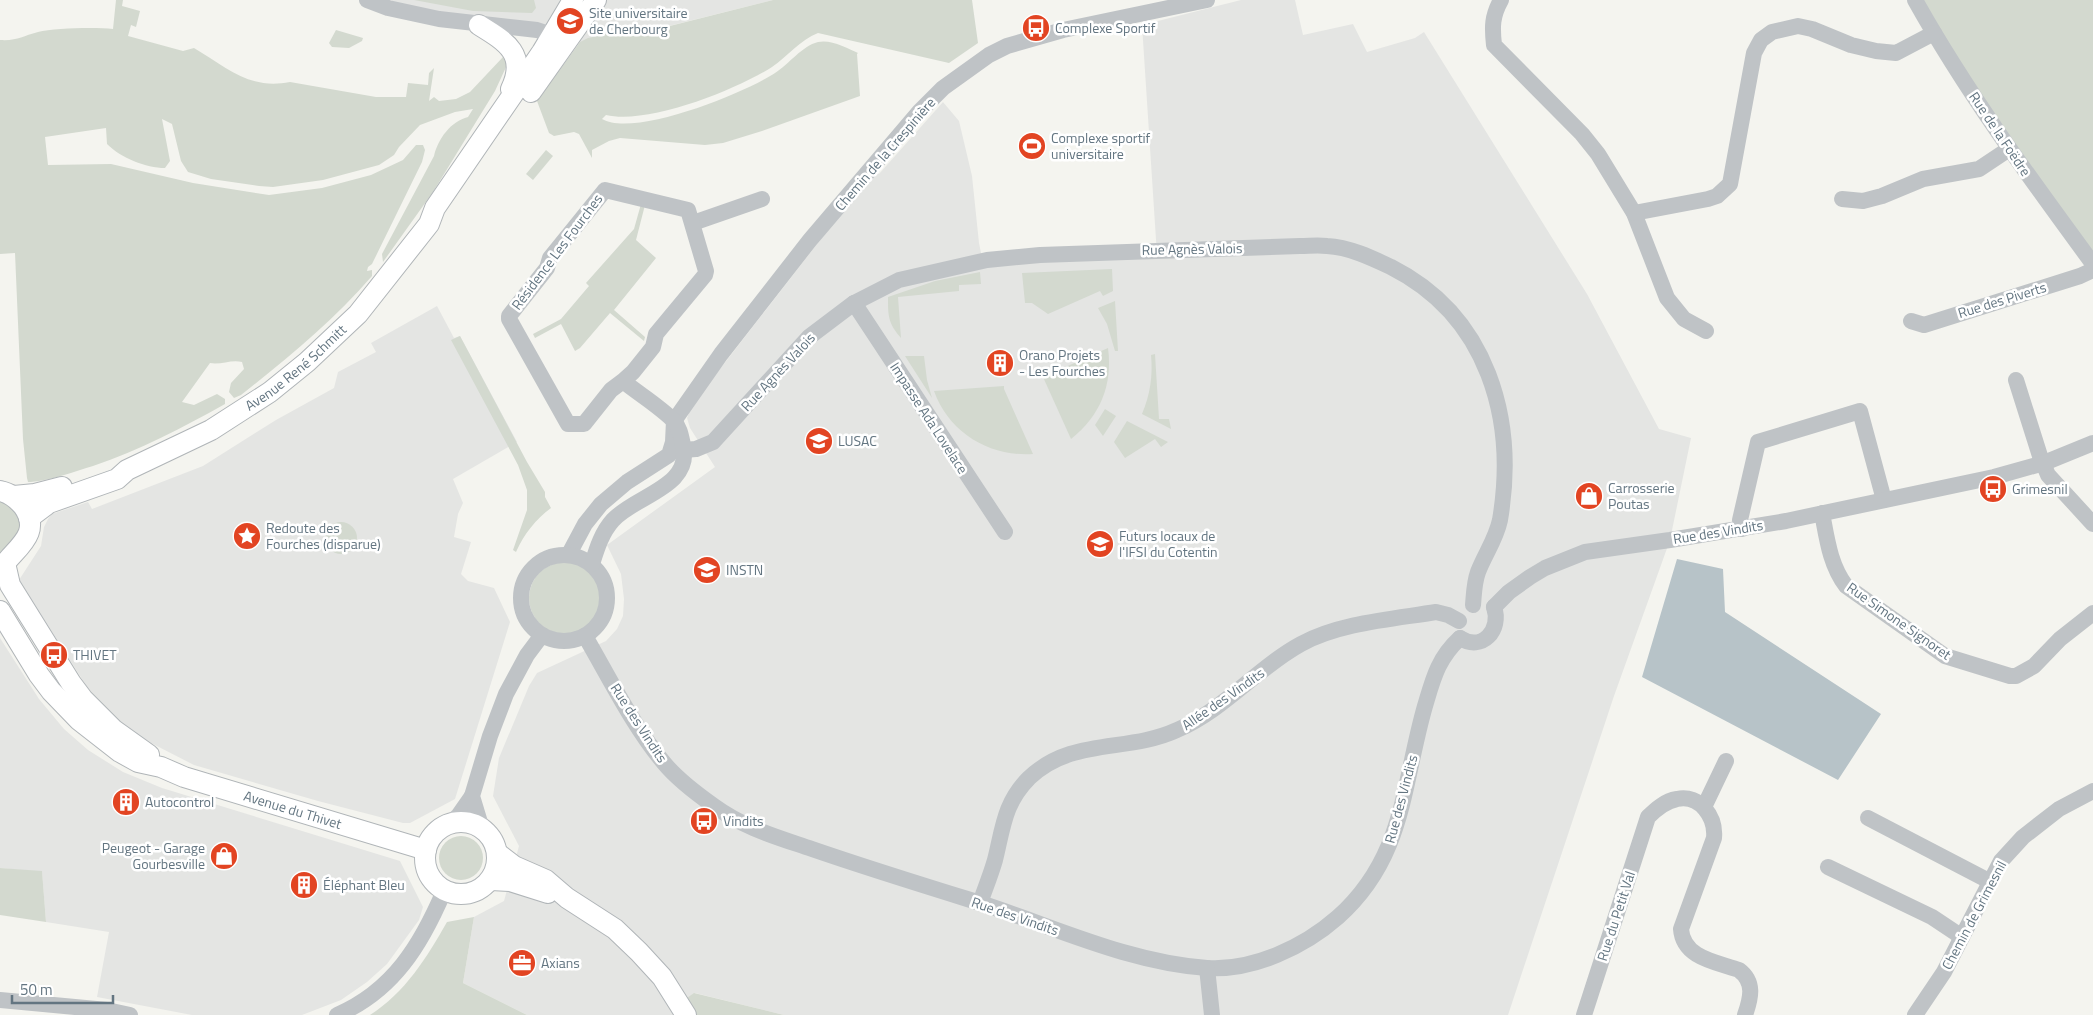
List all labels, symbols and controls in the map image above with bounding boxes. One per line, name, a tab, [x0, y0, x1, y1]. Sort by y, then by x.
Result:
place label: Site universitaire de Cherbourg	[589, 2, 688, 39]
school or university icon: Site universitaire de Cherbourg	[555, 6, 585, 36]
bus stop icon: Complexe Sportif	[1021, 13, 1051, 43]
place label: Complexe Sportif	[1055, 17, 1156, 38]
street label: Rue de la Foëdre	[1964, 87, 2036, 180]
street label: Chemin de la Crespinière	[829, 92, 940, 215]
place label: Complexe sportif universitaire	[1051, 127, 1151, 164]
sports icon: Complexe sportif universitaire	[1017, 131, 1047, 161]
street label: Résidence Les Fourches	[506, 189, 607, 314]
street label: Rue Agnès Valois	[1141, 237, 1243, 260]
street label: Rue des Piverts	[1955, 276, 2049, 323]
street label: Avenue René Schmitt	[241, 319, 351, 415]
street label: Rue Agnès Valois	[736, 328, 820, 416]
place label: Orano Projets - Les Fourches	[1019, 344, 1105, 381]
building icon: Orano Projets - Les Fourches	[985, 348, 1015, 378]
street label: Impasse Ada Lovelace	[885, 358, 973, 478]
school or university icon: LUSAC	[804, 426, 834, 456]
place label: LUSAC	[838, 430, 877, 451]
bus stop icon: Grimesnil	[1978, 474, 2008, 504]
place label: Carrosserie Poutas	[1608, 477, 1675, 514]
place label: Grimesnil	[2012, 478, 2068, 499]
shop icon: Carrosserie Poutas	[1574, 481, 1604, 511]
street label: Rue des Vindits	[1671, 514, 1764, 549]
place label: Redoute des Fourches (disparue)	[266, 517, 381, 554]
place icon: Redoute des Fourches (disparue)	[232, 521, 262, 551]
place label: Futurs locaux de l'IFSI du Cotentin	[1119, 525, 1218, 562]
school or university icon: Futurs locaux de l'IFSI du Cotentin	[1085, 529, 1115, 559]
school or university icon: INSTN	[692, 555, 722, 585]
place label: INSTN	[726, 559, 763, 580]
street label: Rue Simone Signoret	[1843, 577, 1956, 665]
bus stop icon: THIVET	[39, 640, 69, 670]
place label: THIVET	[73, 644, 117, 665]
street label: Allée des Vindits	[1177, 662, 1268, 735]
street label: Rue des Vindits	[606, 679, 673, 767]
street label: Rue des Vindits	[1379, 752, 1422, 845]
street label: Avenue du Thivet	[241, 785, 344, 834]
building icon: Autocontrol	[111, 787, 141, 817]
place label: Autocontrol	[145, 791, 214, 812]
bus stop icon: Vindits	[689, 806, 719, 836]
place label: Vindits	[723, 810, 764, 831]
place label: Peugeot - Garage Gourbesville	[102, 837, 205, 874]
shop icon: Peugeot - Garage Gourbesville	[209, 841, 239, 871]
street label: Chemin de Grimesnil	[1936, 857, 2011, 973]
street label: Rue du Petit Val	[1591, 868, 1640, 963]
building icon: Éléphant Bleu	[289, 870, 319, 900]
place label: Éléphant Bleu	[323, 874, 405, 895]
street label: Rue des Vindits	[969, 891, 1062, 940]
office icon: Axians	[507, 948, 537, 978]
place label: Axians	[541, 952, 580, 973]
scale bar	[12, 972, 114, 1004]
text: 50 m	[20, 978, 53, 1001]

